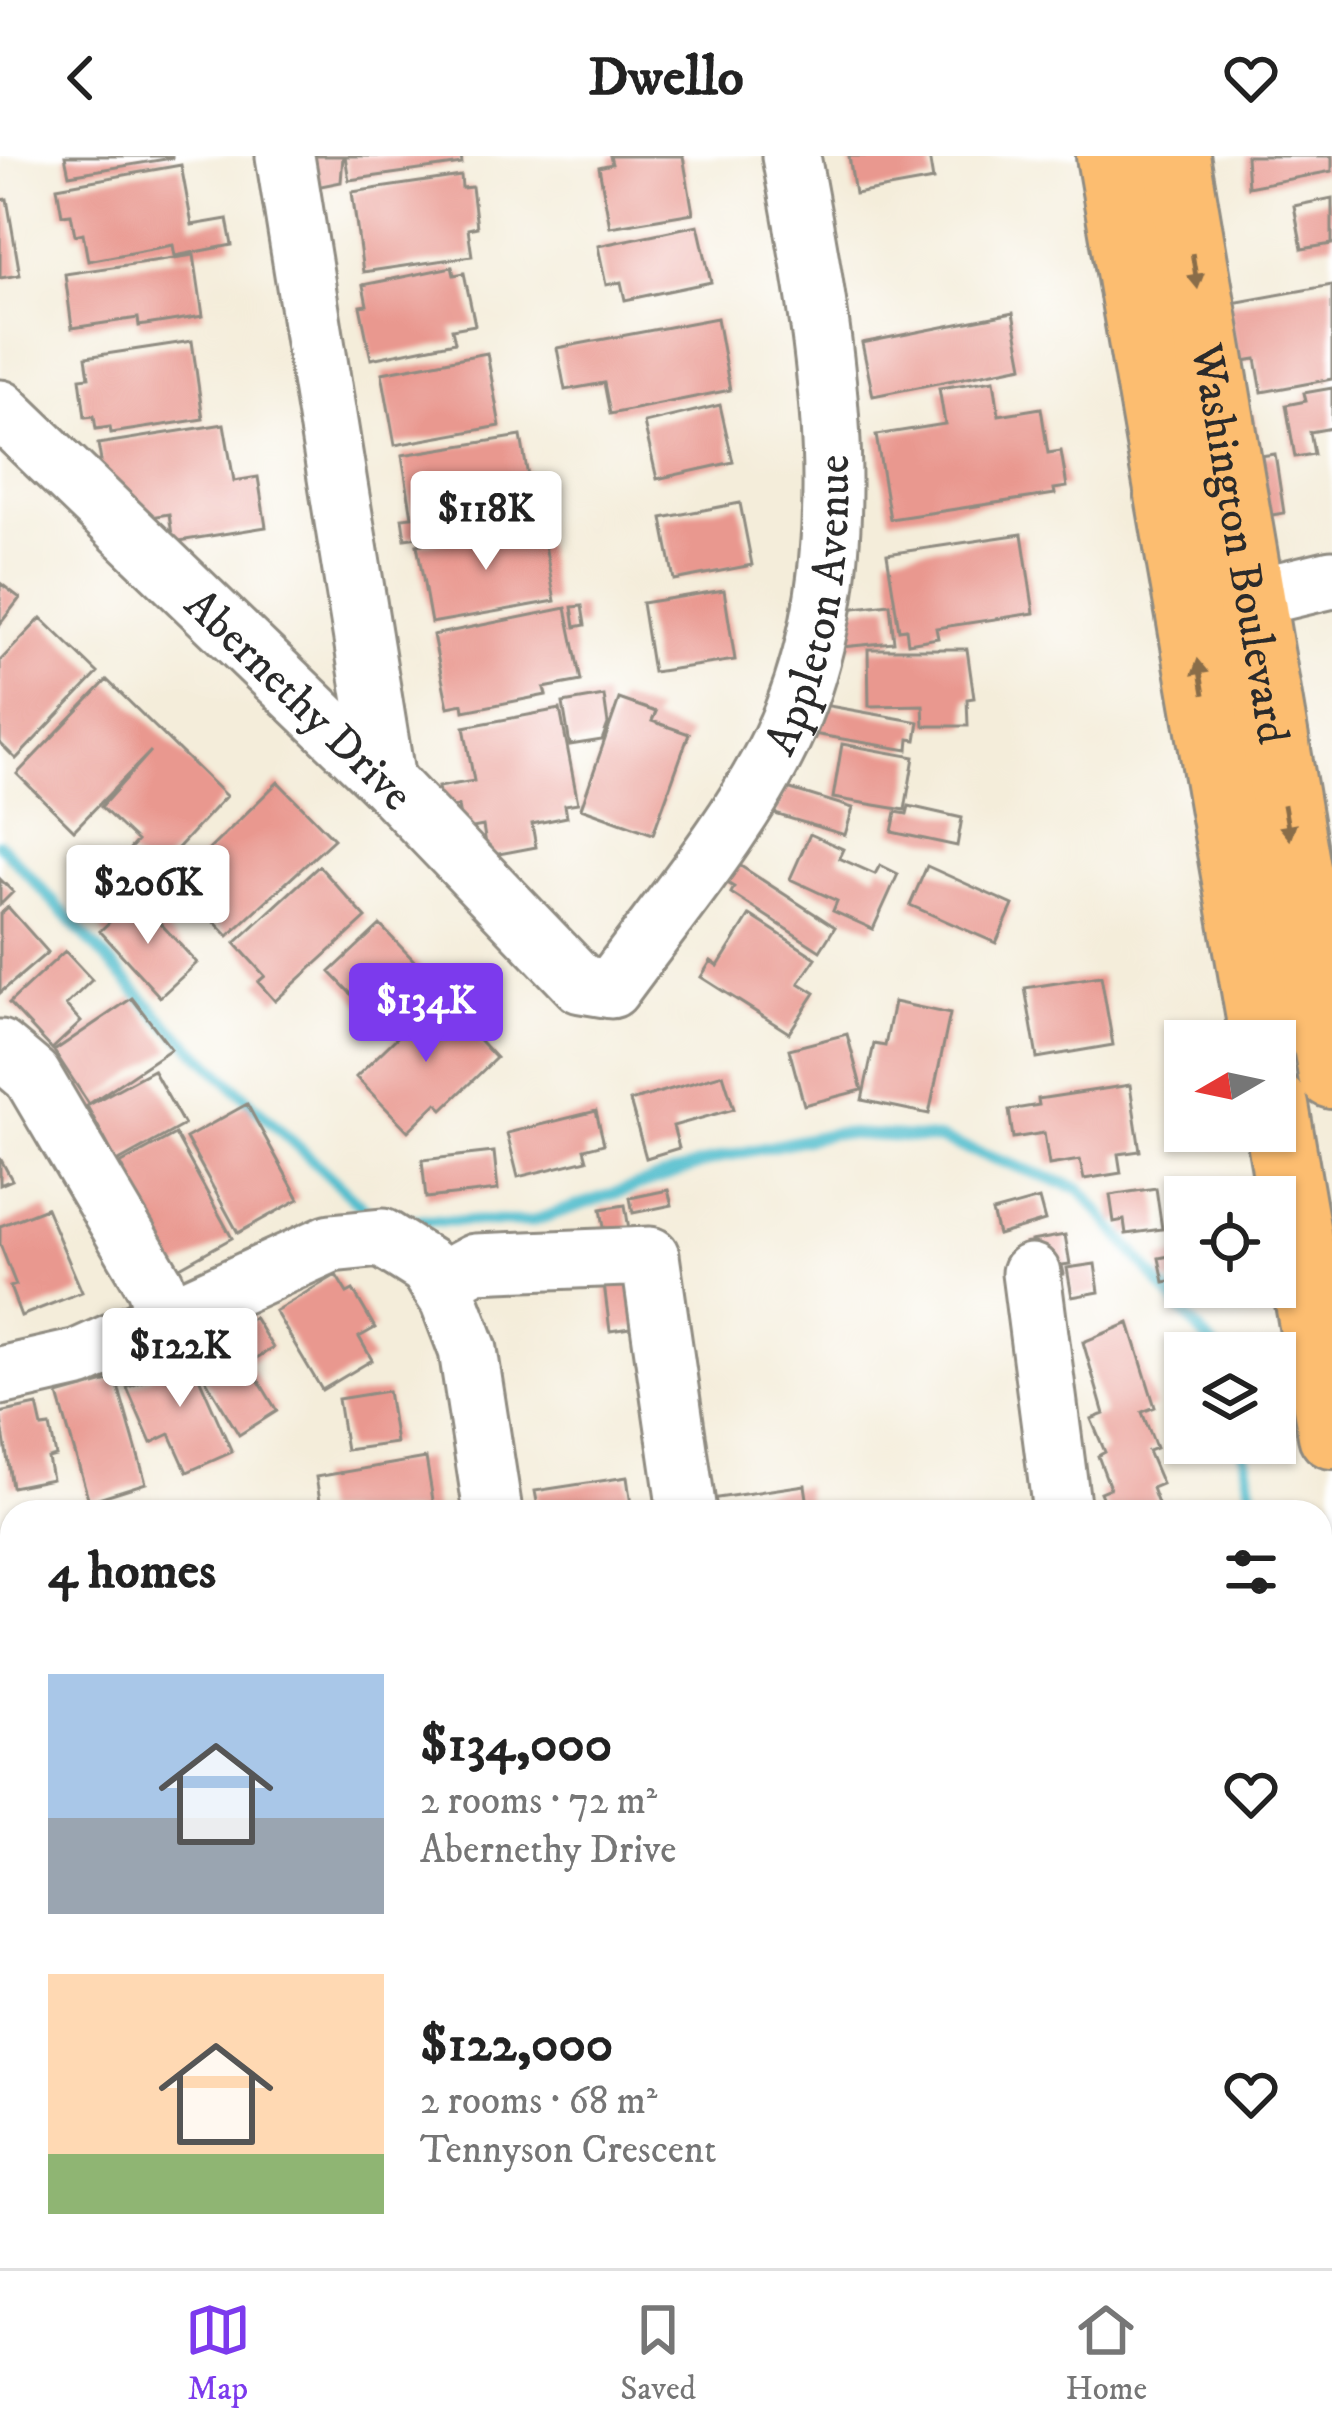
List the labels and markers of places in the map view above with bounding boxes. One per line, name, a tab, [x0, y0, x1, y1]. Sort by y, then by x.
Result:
pin: $118K	[402, 471, 570, 573]
pin: $206K	[64, 845, 232, 947]
pin: $134K	[342, 963, 510, 1065]
pin: $122K	[96, 1308, 264, 1410]

